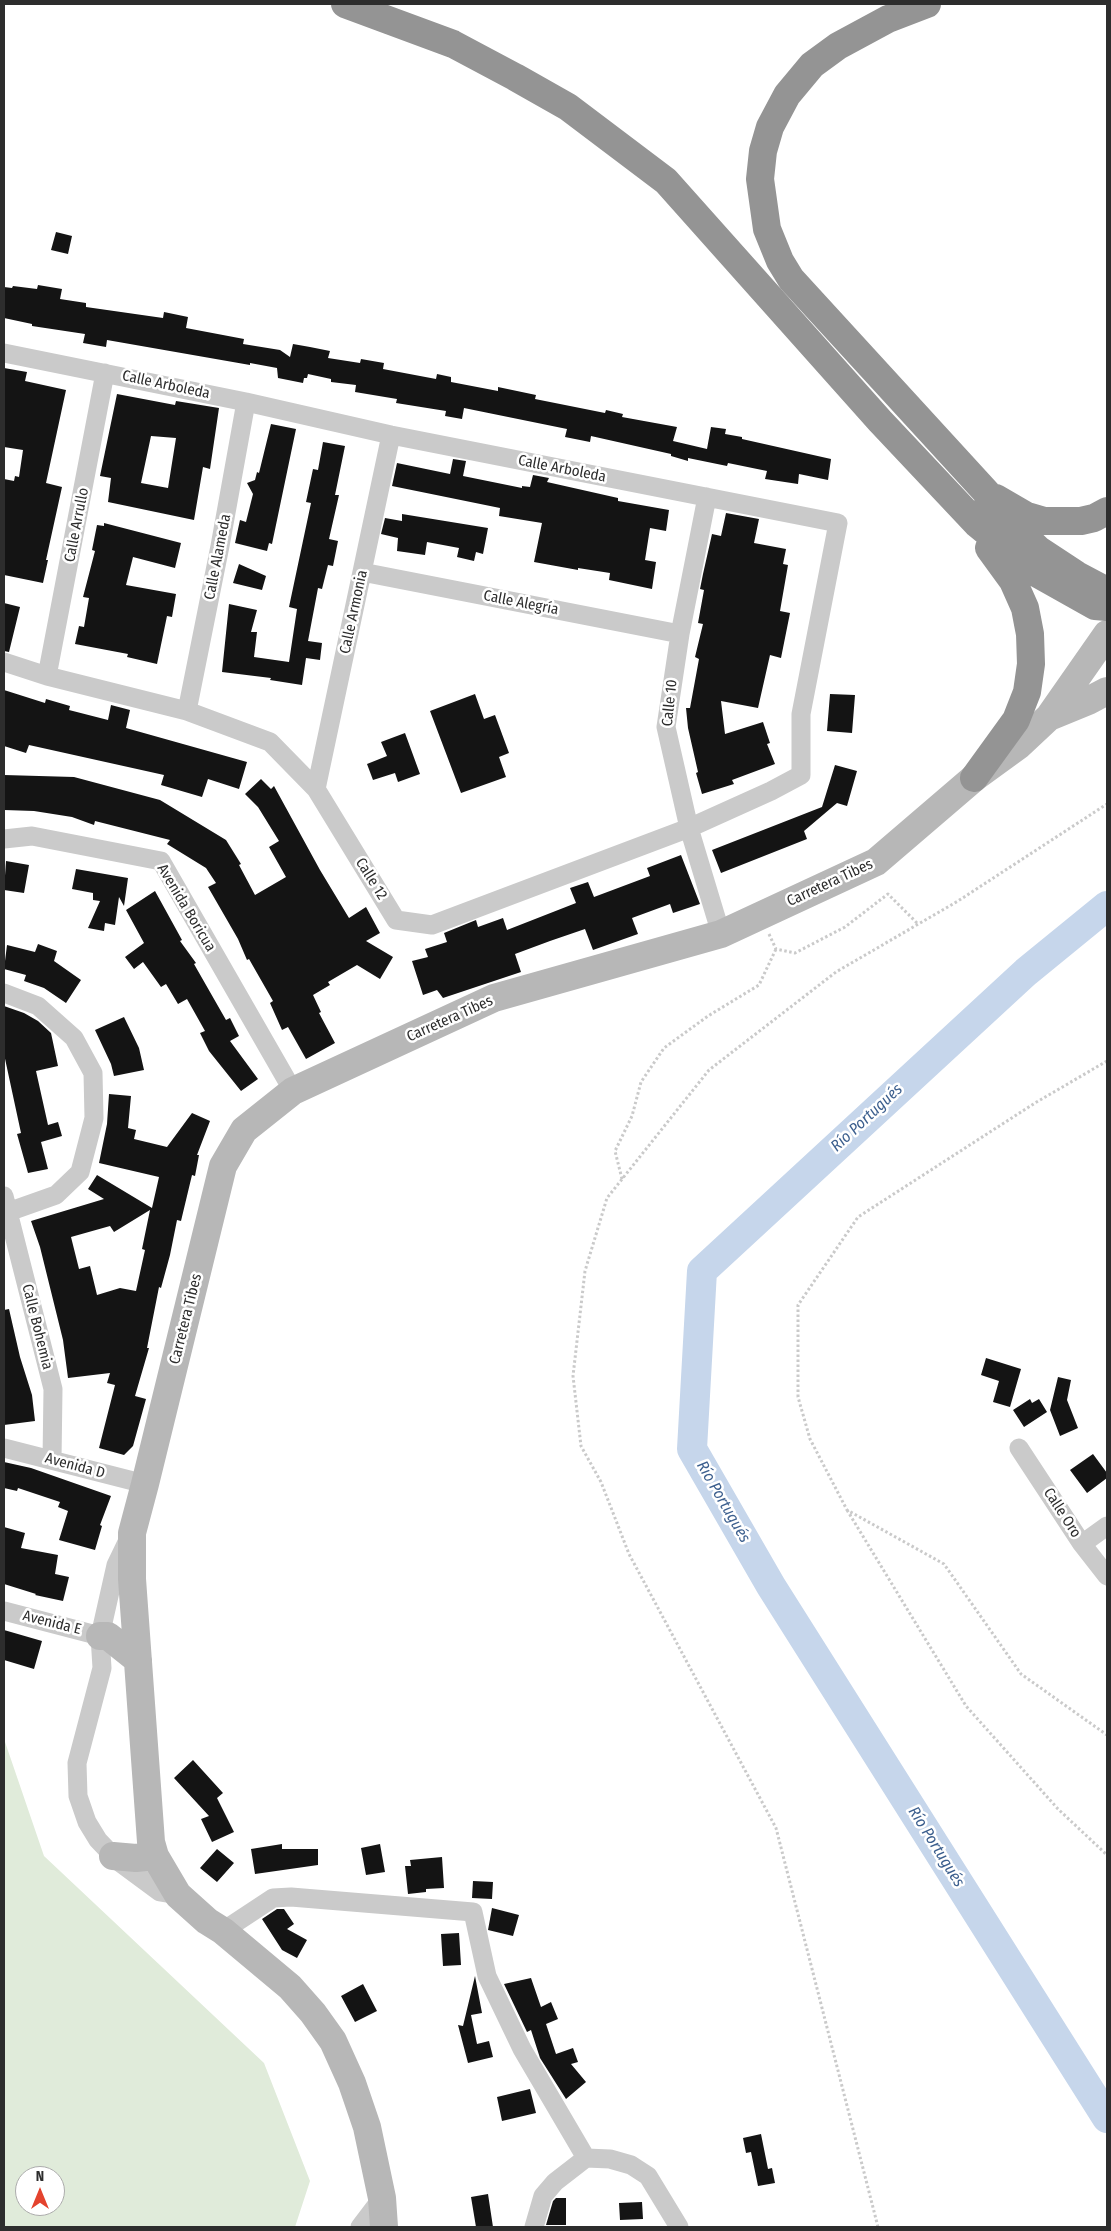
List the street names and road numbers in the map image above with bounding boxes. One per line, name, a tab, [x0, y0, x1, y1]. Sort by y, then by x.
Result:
street label: Calle Arboleda	[121, 367, 211, 403]
street label: Calle Arboleda	[517, 452, 607, 486]
street label: Calle Arrullo	[61, 486, 93, 564]
street label: Calle Alameda	[201, 513, 235, 601]
street label: Calle Armonia	[336, 569, 372, 655]
street label: Calle Alegría	[482, 587, 560, 619]
street label: Calle 10	[659, 679, 681, 727]
street label: Calle 12	[351, 855, 391, 903]
street label: Carretera Tibes	[784, 855, 876, 911]
street label: Avenida Boricua	[153, 861, 219, 955]
street label: Carretera Tibes	[404, 992, 496, 1046]
street label: Carretera Tibes	[166, 1272, 206, 1366]
street label: Calle Bohemia	[18, 1282, 56, 1372]
street label: Avenida D	[43, 1449, 107, 1483]
street label: Calle Oro	[1039, 1485, 1085, 1541]
street label: Avenida E	[21, 1607, 83, 1639]

